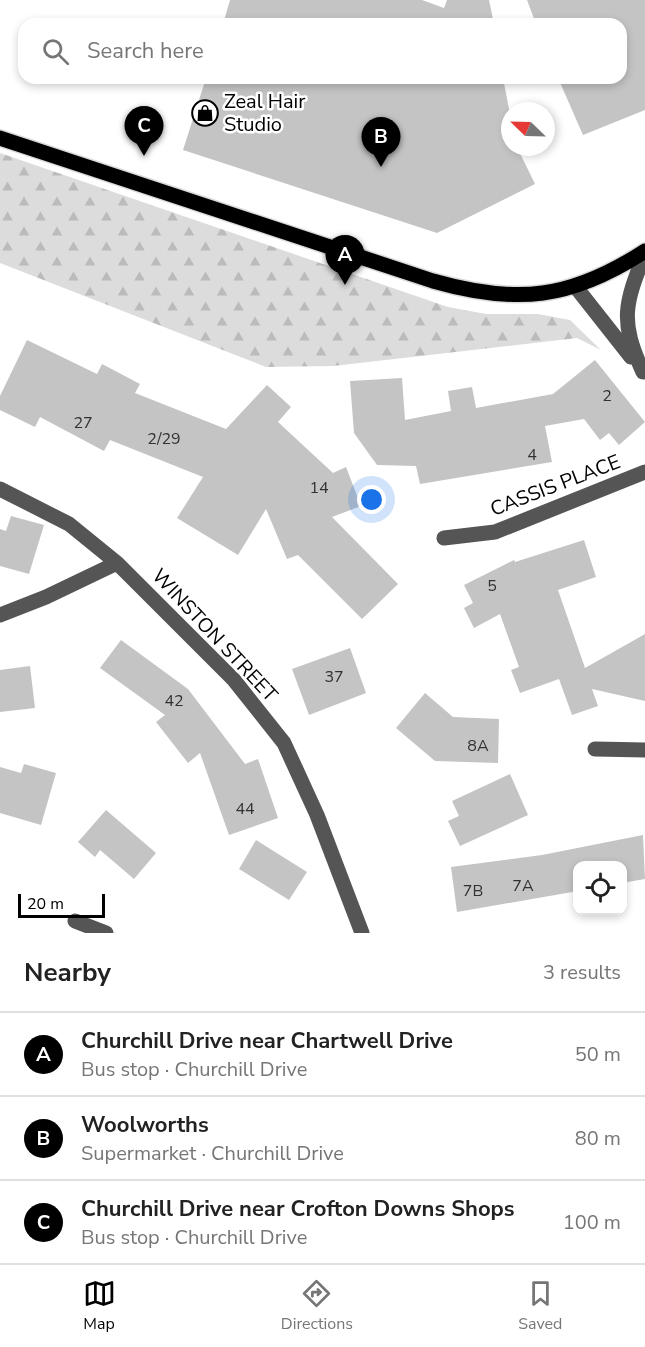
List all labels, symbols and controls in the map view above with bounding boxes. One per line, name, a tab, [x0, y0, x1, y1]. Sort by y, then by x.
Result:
search box	[18, 18, 627, 84]
icon: search	[39, 35, 72, 68]
text: Search here	[87, 36, 204, 66]
place label: Zeal Hair Studio	[224, 88, 305, 138]
shop icon: Zeal Hair Studio	[190, 98, 220, 128]
north arrow	[501, 102, 555, 156]
pin: C	[124, 106, 164, 156]
pin: B	[362, 118, 400, 167]
pin: A	[326, 236, 364, 285]
house number: 2	[602, 385, 612, 407]
house number: 27	[73, 412, 93, 434]
house number: 2/29	[147, 428, 181, 450]
house number: 4	[527, 444, 537, 466]
street label: CASSIS PLACE	[486, 448, 624, 523]
house number: 14	[309, 477, 329, 499]
your location	[357, 485, 386, 514]
street label: WINSTON STREET	[146, 563, 283, 708]
house number: 5	[487, 575, 497, 597]
house number: 37	[324, 666, 344, 688]
house number: 42	[164, 690, 184, 712]
house number: 8A	[467, 735, 489, 757]
house number: 44	[235, 798, 255, 820]
map controls	[573, 861, 627, 915]
button: locate	[573, 861, 627, 915]
house number: 7A	[512, 875, 534, 897]
house number: 7B	[463, 880, 483, 902]
scale bar	[18, 891, 105, 918]
text: 20 m	[27, 893, 64, 915]
text: Nearby	[24, 955, 111, 990]
text: 3 results	[543, 959, 621, 986]
text: Churchill Drive near Chartwell Drive	[81, 1026, 453, 1056]
text: A	[36, 1041, 51, 1068]
text: 50 m	[575, 1041, 621, 1068]
text: Bus stop · Churchill Drive	[81, 1056, 307, 1083]
text: Woolworths	[81, 1110, 209, 1140]
text: B	[37, 1125, 50, 1152]
text: 80 m	[575, 1125, 621, 1152]
text: Supermarket · Churchill Drive	[81, 1140, 344, 1167]
text: Churchill Drive near Crofton Downs Shops	[81, 1194, 515, 1224]
text: C	[37, 1209, 50, 1236]
text: 100 m	[563, 1209, 621, 1236]
text: Bus stop · Churchill Drive	[81, 1224, 307, 1251]
tab: Map	[83, 1277, 116, 1335]
tab: Directions	[281, 1277, 353, 1335]
tab: Saved	[518, 1277, 562, 1335]

